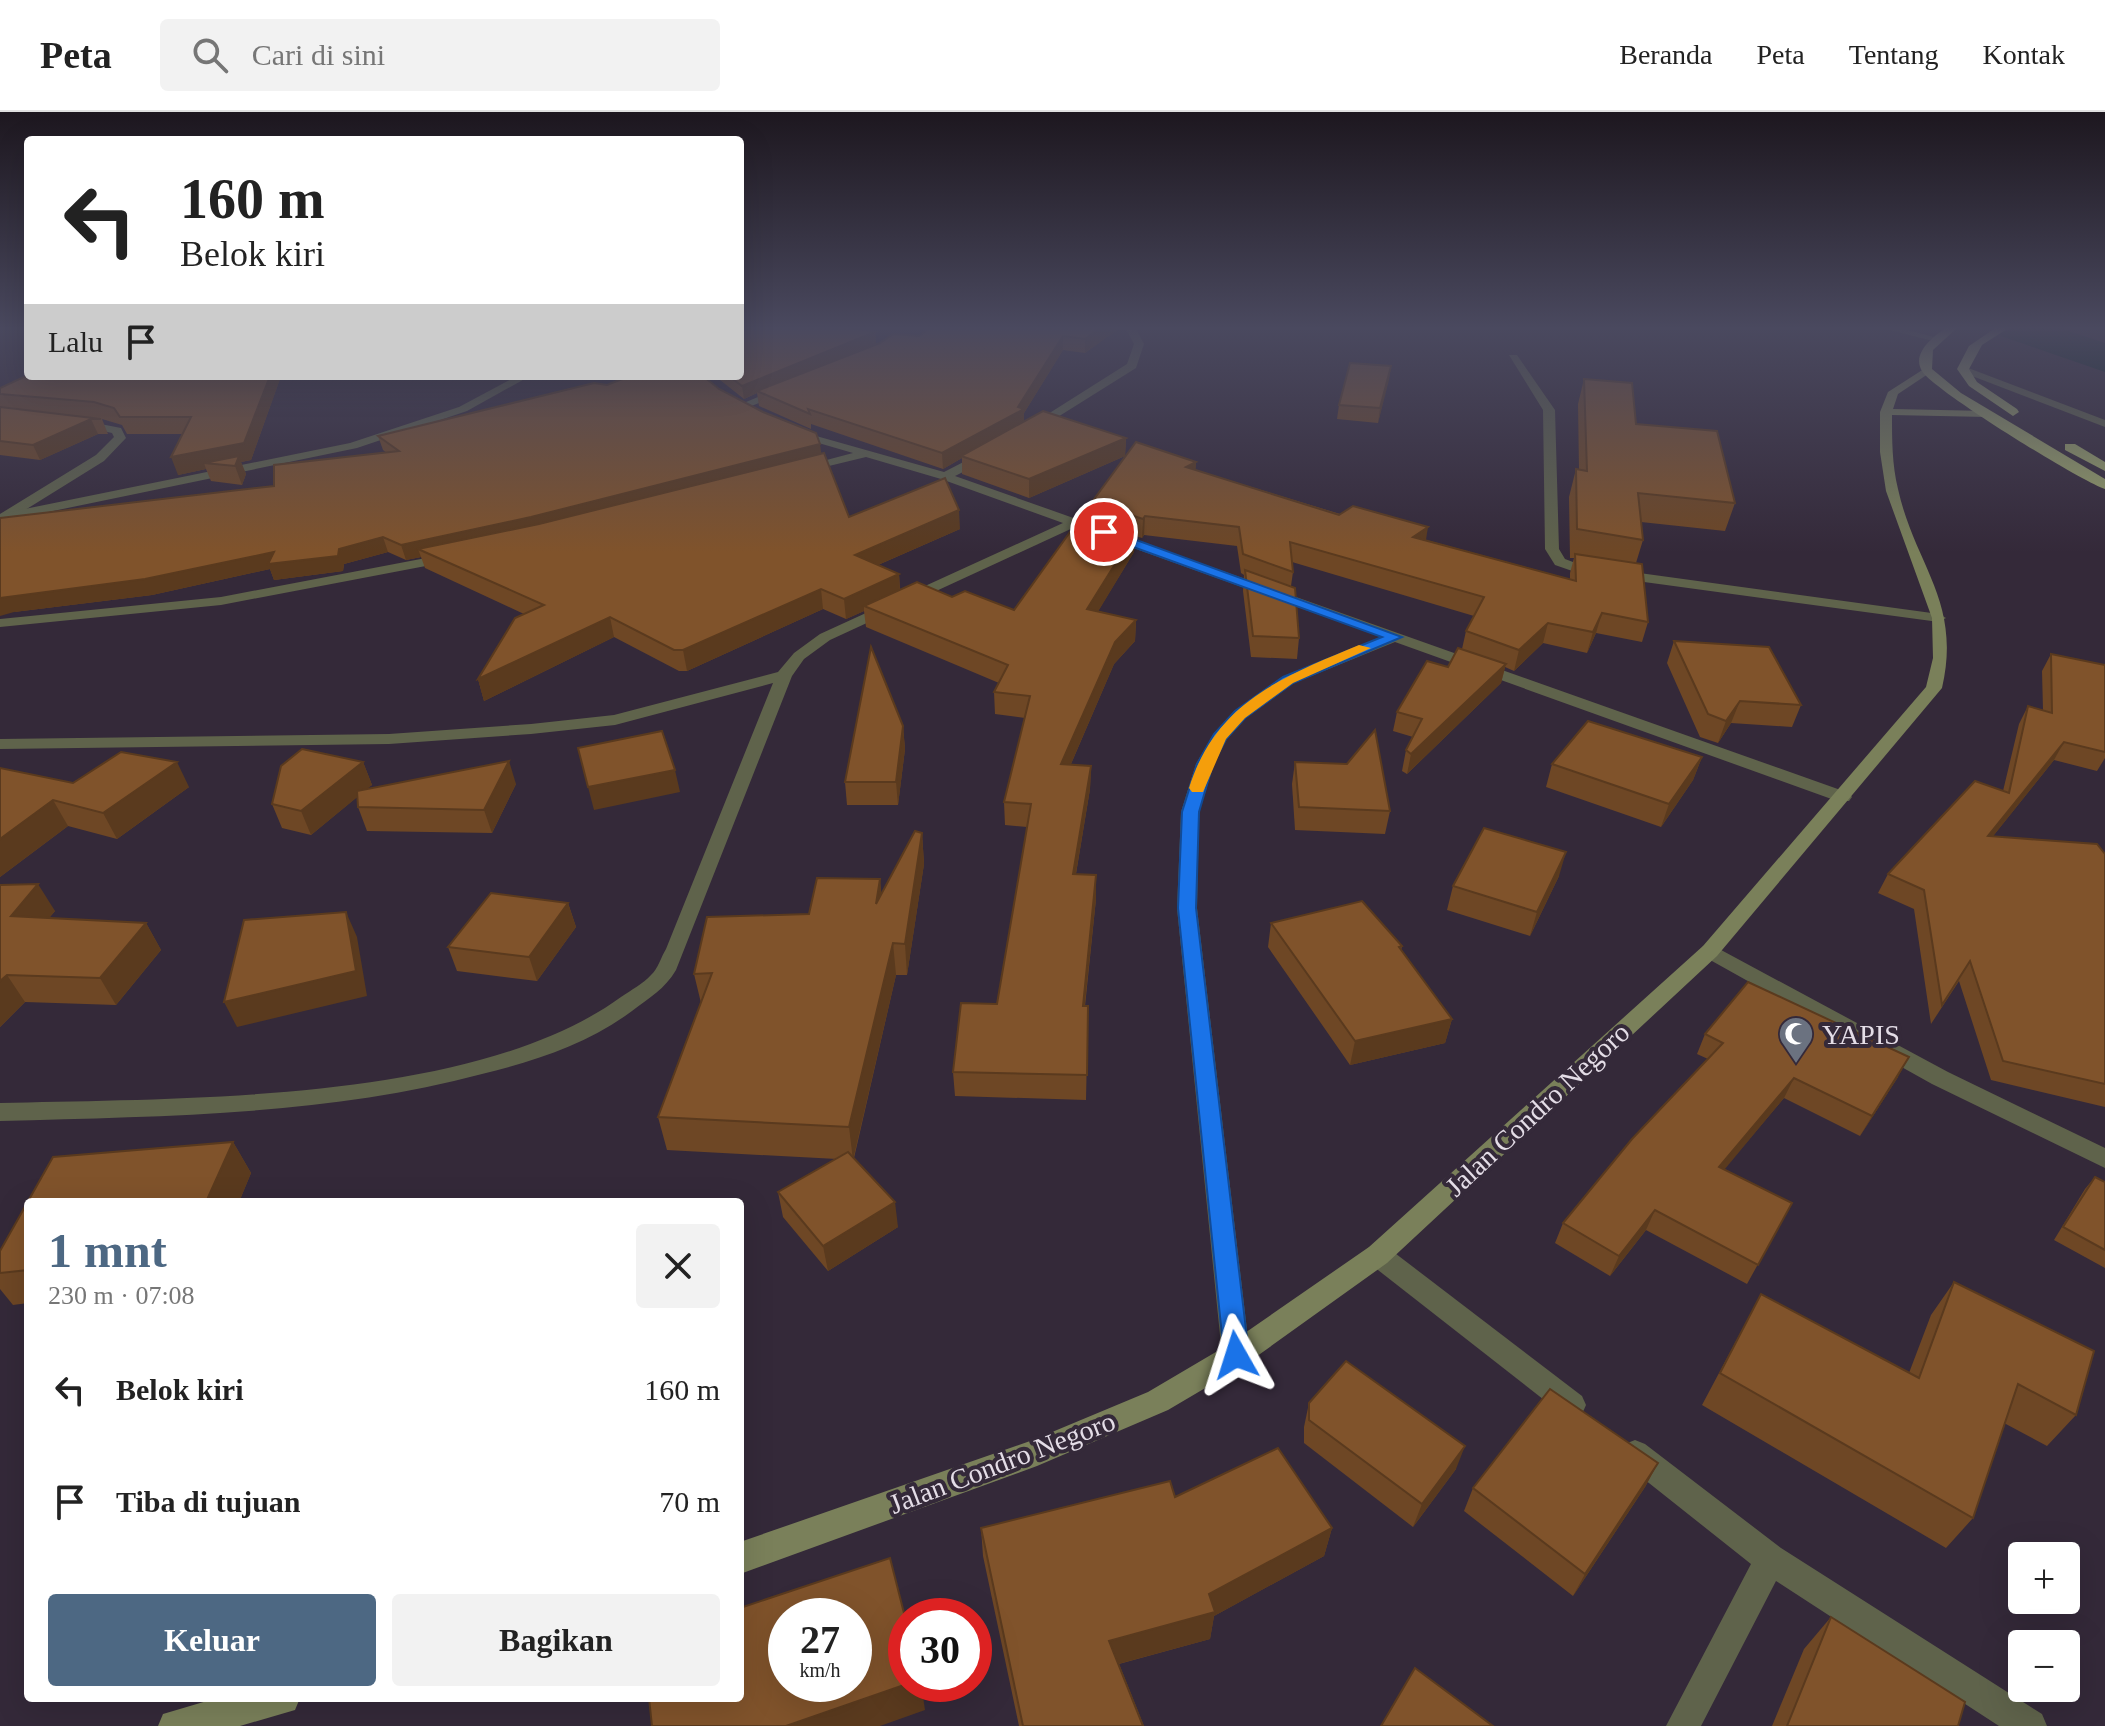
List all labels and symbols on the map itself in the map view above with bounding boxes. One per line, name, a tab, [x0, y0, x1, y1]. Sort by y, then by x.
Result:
pin	[1070, 498, 1138, 566]
mosque icon: YAPIS	[1777, 1015, 1815, 1065]
street label: Jalan Condro Negoro	[1439, 1016, 1635, 1202]
place label: YAPIS	[1822, 1019, 1900, 1050]
position arrow	[1194, 1313, 1278, 1397]
street label: Jalan Condro Negoro	[885, 1405, 1120, 1520]
speed limit sign: 30	[888, 1598, 992, 1702]

